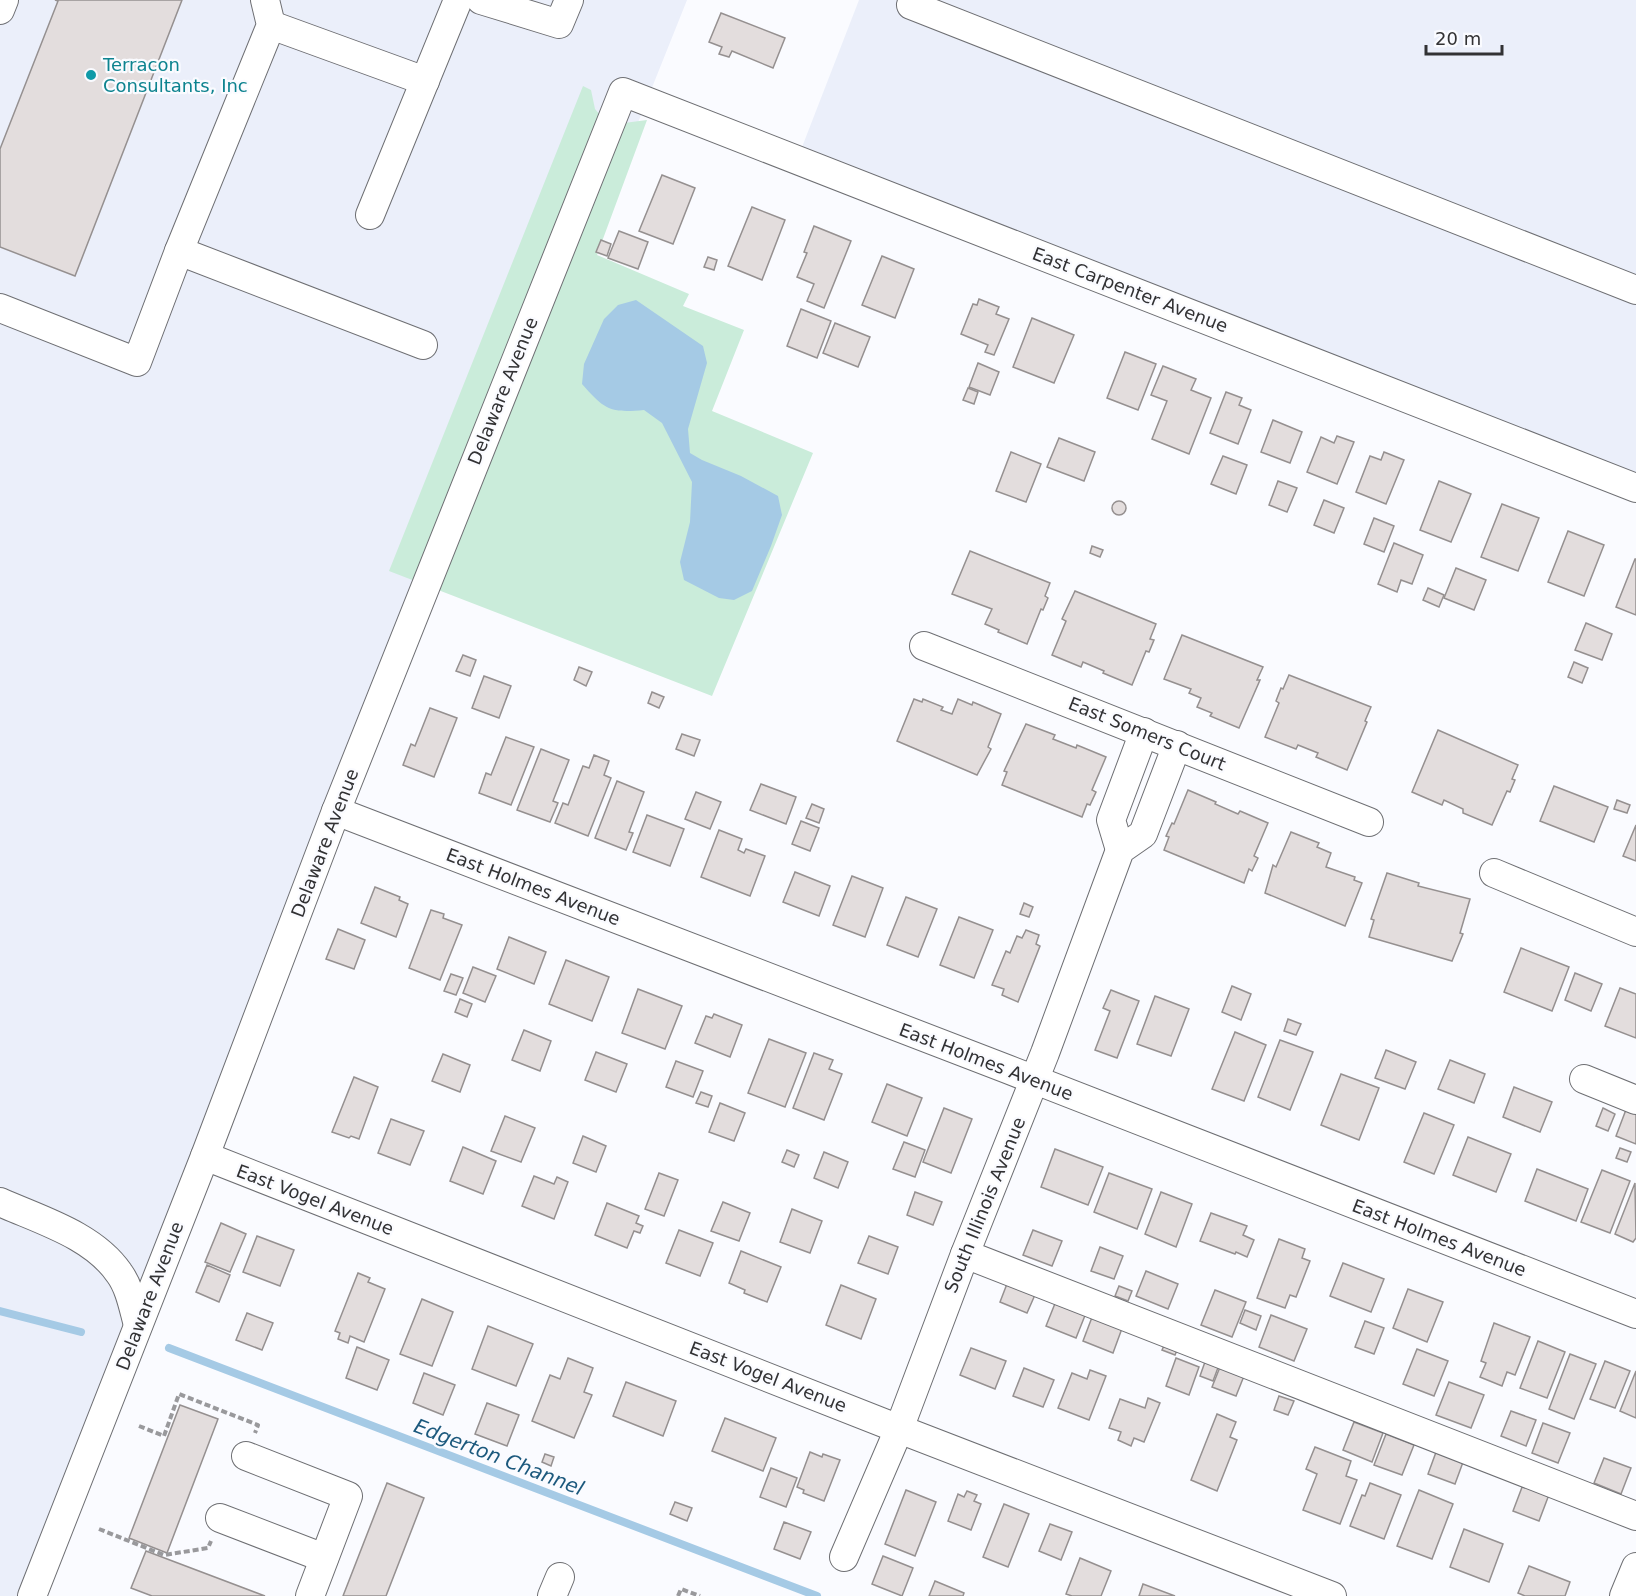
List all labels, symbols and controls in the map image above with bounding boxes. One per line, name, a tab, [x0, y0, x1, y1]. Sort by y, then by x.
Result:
scale bar	[1426, 18, 1502, 56]
text: 20 m	[1435, 28, 1481, 49]
place label: Terracon Consultants, Inc	[102, 54, 248, 96]
marker: Terracon Consultants, Inc	[84, 68, 98, 82]
street label: East Carpenter Avenue	[1030, 243, 1231, 337]
street label: Delaware Avenue	[463, 314, 542, 468]
street label: East Somers Court	[1066, 692, 1229, 775]
street label: Delaware Avenue	[287, 766, 363, 920]
street label: East Holmes Avenue	[443, 844, 623, 929]
street label: East Holmes Avenue	[896, 1019, 1076, 1104]
street label: South Illinois Avenue	[940, 1114, 1029, 1296]
street label: East Vogel Avenue	[234, 1160, 397, 1239]
street label: East Holmes Avenue	[1349, 1195, 1529, 1280]
street label: Delaware Avenue	[112, 1219, 188, 1373]
street label: East Vogel Avenue	[687, 1337, 850, 1416]
water label: Edgerton Channel	[411, 1414, 588, 1501]

